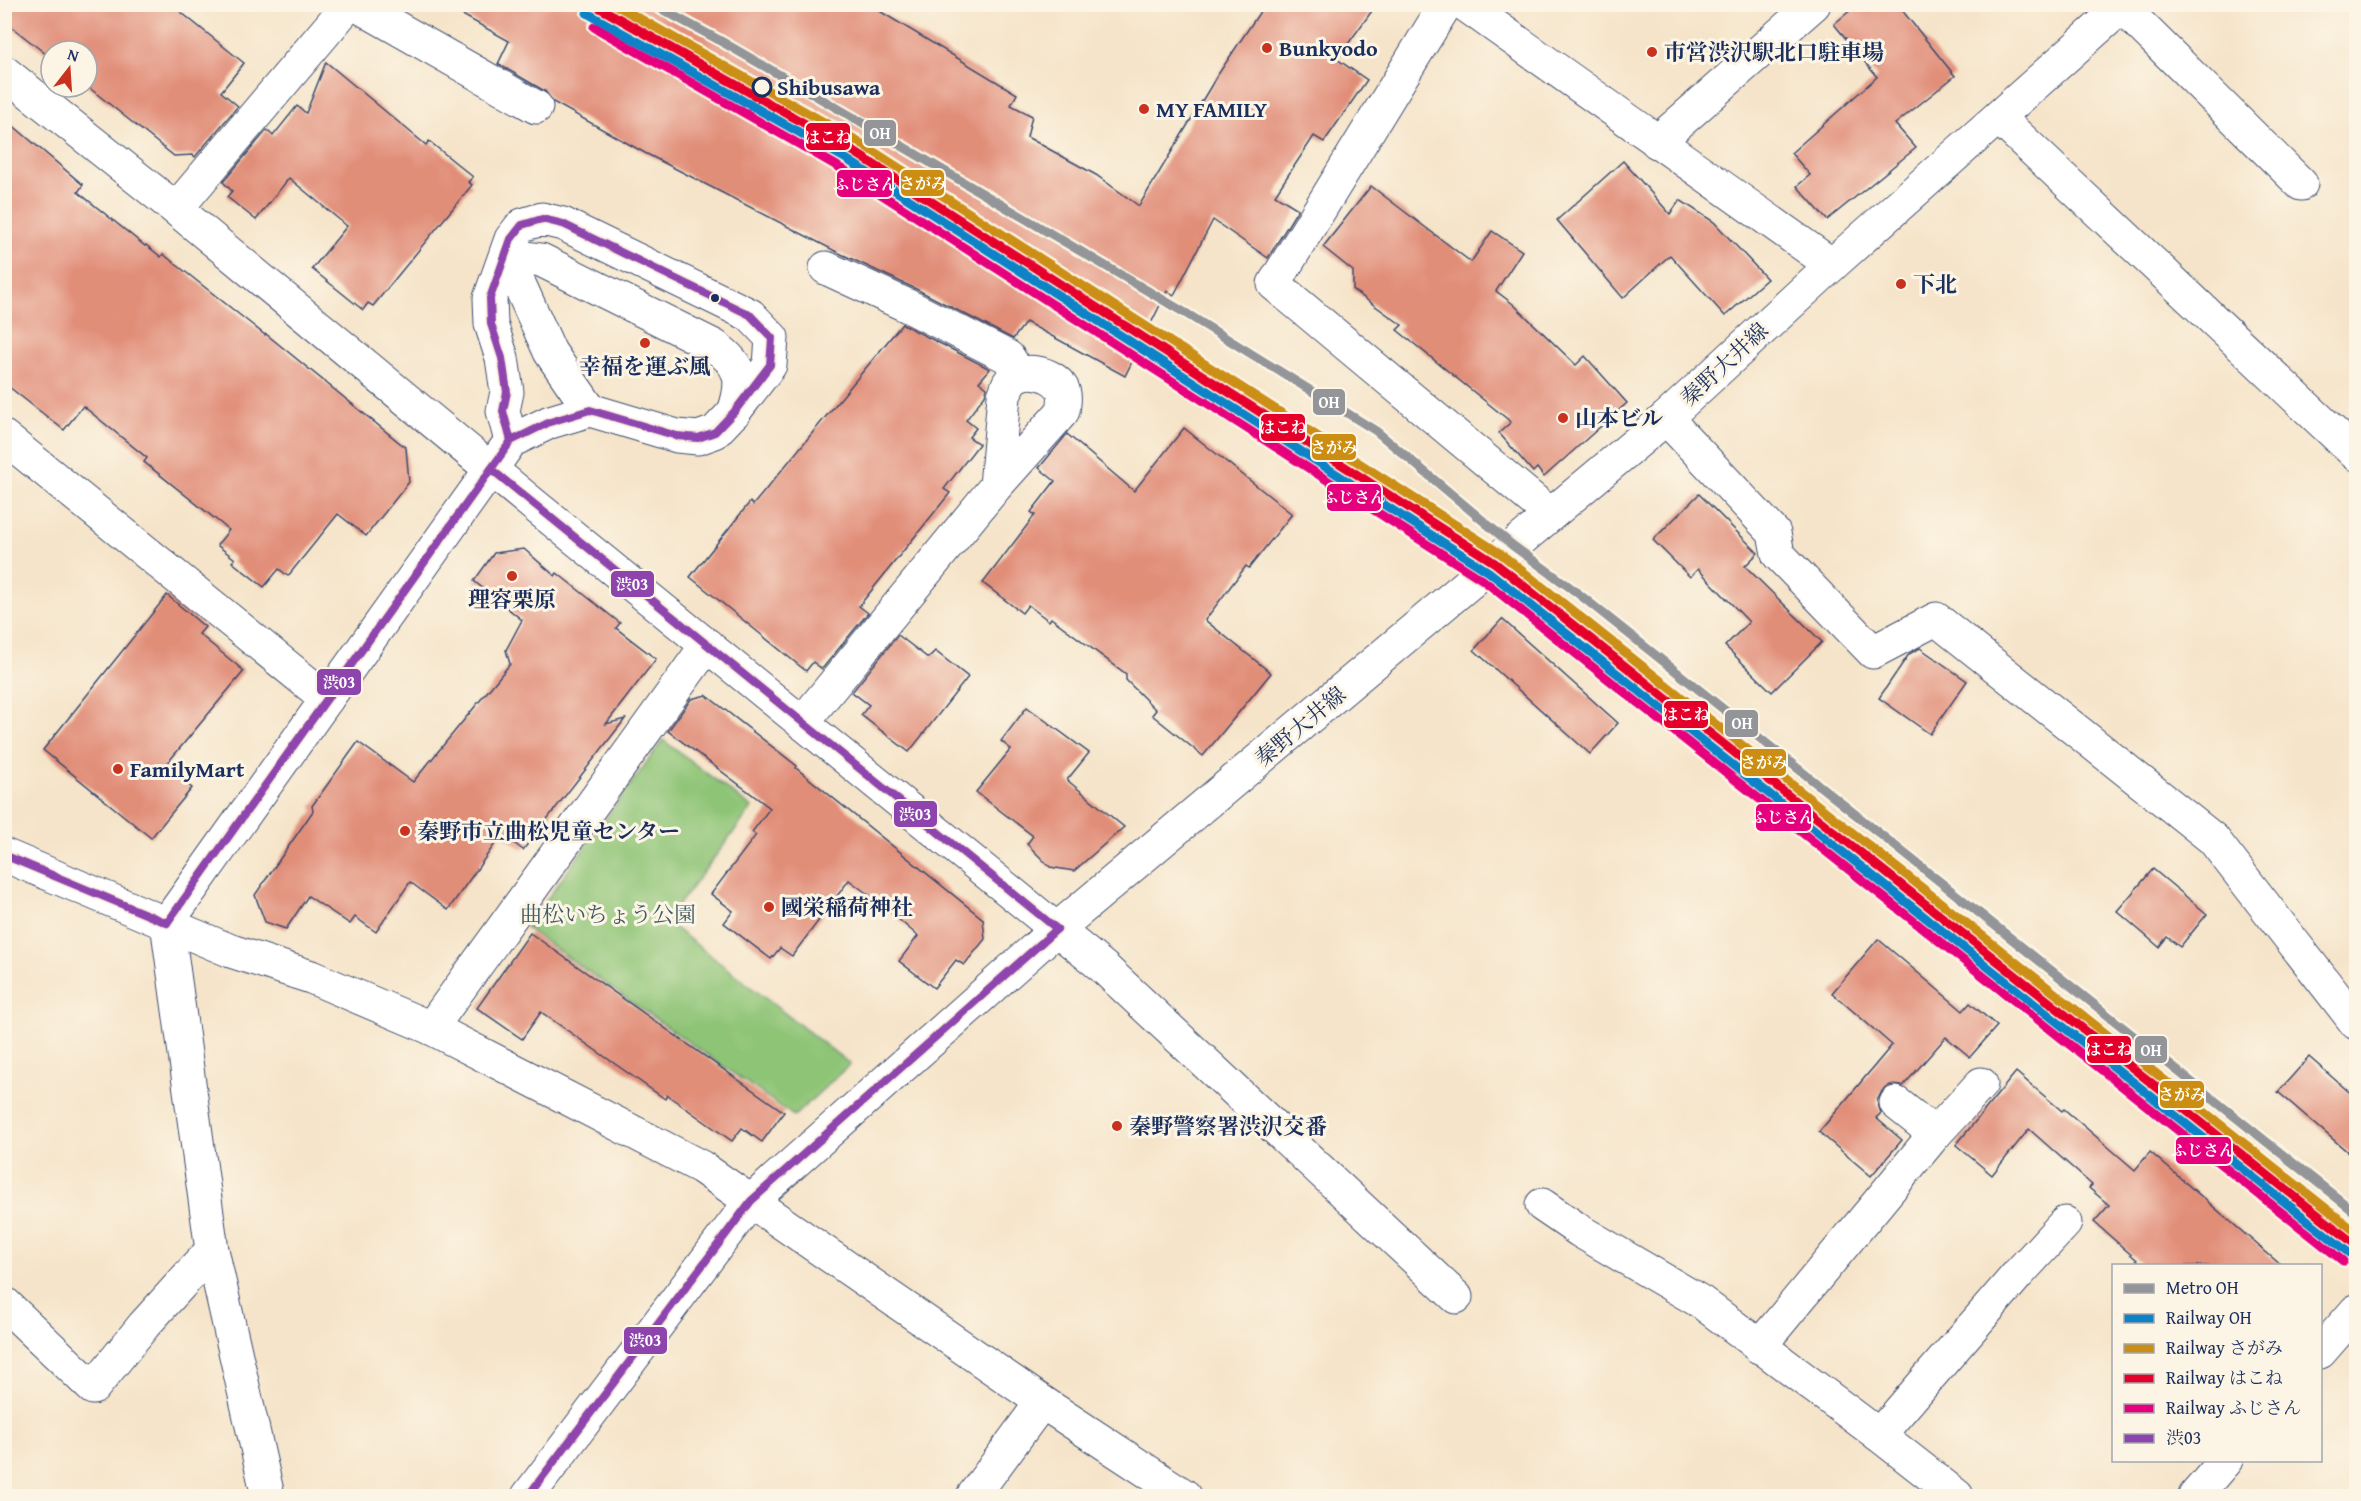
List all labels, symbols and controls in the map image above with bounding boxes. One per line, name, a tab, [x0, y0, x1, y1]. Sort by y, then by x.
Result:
place label: Bunkyodo	[1279, 32, 1378, 64]
place label: 市営渋沢駅北口駐車場	[1664, 36, 1884, 68]
north arrow	[39, 39, 99, 99]
marker: Bunkyodo	[1260, 41, 1274, 55]
text: N	[65, 42, 82, 68]
marker: 市営渋沢駅北口駐車場	[1645, 45, 1659, 59]
place label: Shibusawa	[777, 71, 881, 103]
marker: Shibusawa	[752, 77, 772, 97]
place label: MY FAMILY	[1156, 93, 1267, 125]
marker: MY FAMILY	[1137, 102, 1151, 116]
line badge: OH	[863, 119, 897, 147]
text: OH	[869, 121, 891, 145]
line badge: はこね	[805, 122, 851, 151]
text: はこね	[804, 125, 852, 149]
line badge: ふじさん	[836, 169, 893, 198]
line badge: さがみ	[900, 169, 945, 197]
text: さがみ	[899, 171, 947, 195]
text: ふじさん	[833, 172, 897, 196]
place label: 下北	[1913, 268, 1957, 300]
marker: 下北	[1894, 277, 1908, 291]
unlabelled marker	[709, 292, 721, 304]
street label: 秦野大井線	[1673, 315, 1775, 413]
marker: 幸福を運ぶ風	[638, 336, 652, 350]
place label: 幸福を運ぶ風	[579, 350, 711, 382]
line badge: OH	[1312, 388, 1346, 416]
text: OH	[1318, 390, 1340, 414]
place label: 山本ビル	[1575, 402, 1663, 434]
marker: 山本ビル	[1556, 411, 1570, 425]
line badge: はこね	[1260, 413, 1306, 442]
text: はこね	[1259, 415, 1307, 439]
line badge: さがみ	[1311, 433, 1357, 461]
text: さがみ	[1310, 435, 1358, 459]
line badge: ふじさん	[1326, 483, 1382, 512]
text: ふじさん	[1322, 485, 1386, 509]
marker: 理容栗原	[505, 569, 519, 583]
line badge: 渋03	[610, 570, 655, 598]
text: 渋03	[616, 572, 648, 596]
place label: 理容栗原	[468, 583, 556, 615]
line badge: 渋03	[316, 668, 362, 696]
text: 渋03	[323, 670, 355, 694]
street label: 秦野大井線	[1248, 678, 1352, 774]
line badge: はこね	[1663, 700, 1709, 729]
text: はこね	[1662, 702, 1710, 726]
line badge: OH	[1724, 709, 1759, 738]
text: OH	[1731, 711, 1753, 735]
line badge: さがみ	[1741, 748, 1787, 777]
text: さがみ	[1740, 750, 1788, 774]
place label: FamilyMart	[130, 753, 245, 785]
marker: FamilyMart	[111, 762, 125, 776]
line badge: 渋03	[893, 800, 938, 828]
text: 渋03	[899, 802, 931, 826]
line badge: ふじさん	[1755, 803, 1812, 832]
text: ふじさん	[1751, 805, 1815, 829]
place label: 秦野市立曲松児童センター	[417, 815, 680, 847]
marker: 秦野市立曲松児童センター	[398, 824, 412, 838]
place label: 國栄稲荷神社	[781, 891, 913, 923]
park label: 曲松いちょう公園	[520, 898, 696, 930]
marker: 國栄稲荷神社	[762, 900, 776, 914]
line badge: はこね	[2086, 1035, 2132, 1064]
line badge: OH	[2134, 1035, 2168, 1064]
text: はこね	[2085, 1037, 2133, 1061]
text: OH	[2140, 1038, 2162, 1062]
line badge: さがみ	[2159, 1080, 2205, 1109]
text: さがみ	[2158, 1082, 2206, 1106]
place label: 秦野警察署渋沢交番	[1129, 1110, 1327, 1142]
marker: 秦野警察署渋沢交番	[1110, 1119, 1124, 1133]
line badge: ふじさん	[2175, 1136, 2232, 1165]
text: ふじさん	[2171, 1138, 2235, 1162]
legend	[2112, 1264, 2322, 1462]
text: Metro OH	[2166, 1274, 2239, 1301]
text: Railway OH	[2166, 1304, 2252, 1331]
line badge: 渋03	[623, 1326, 668, 1355]
text: 渋03	[629, 1328, 661, 1352]
text: Railway さがみ	[2166, 1334, 2283, 1361]
text: Railway はこね	[2166, 1364, 2283, 1391]
text: Railway ふじさん	[2166, 1394, 2301, 1421]
text: 渋03	[2166, 1424, 2201, 1451]

